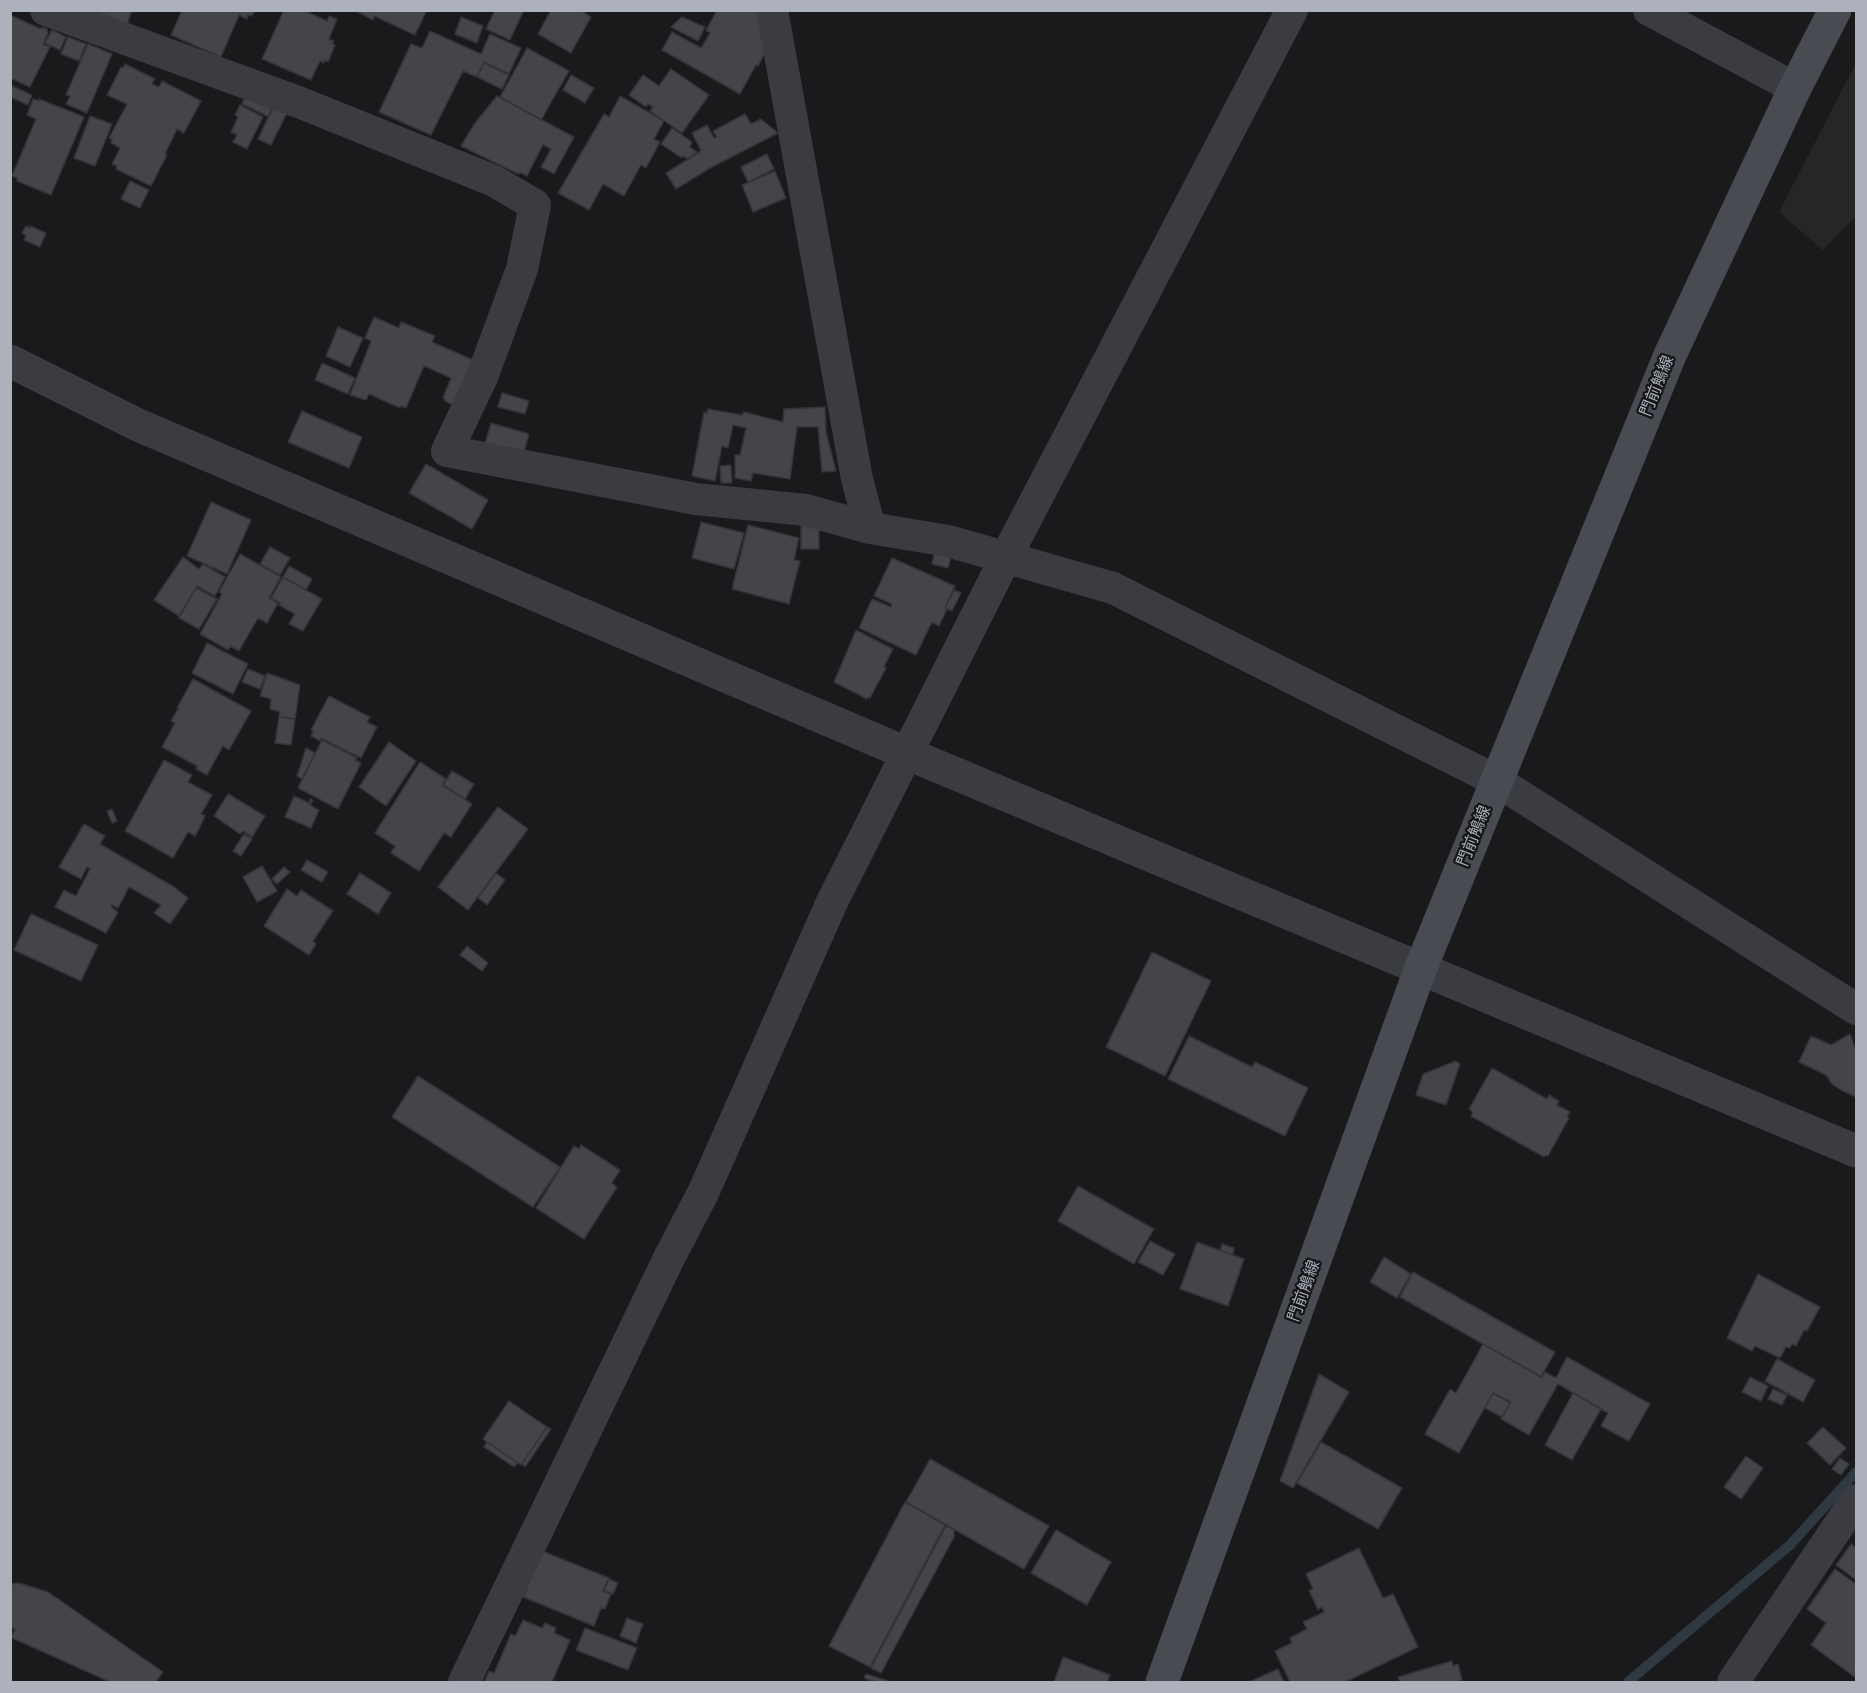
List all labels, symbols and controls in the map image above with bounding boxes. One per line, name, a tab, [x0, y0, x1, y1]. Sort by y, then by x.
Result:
street label: 門前鵤線	[1636, 353, 1678, 419]
street label: 門前鵤線	[1453, 803, 1495, 869]
street label: 門前鵤線	[1284, 1258, 1324, 1324]

